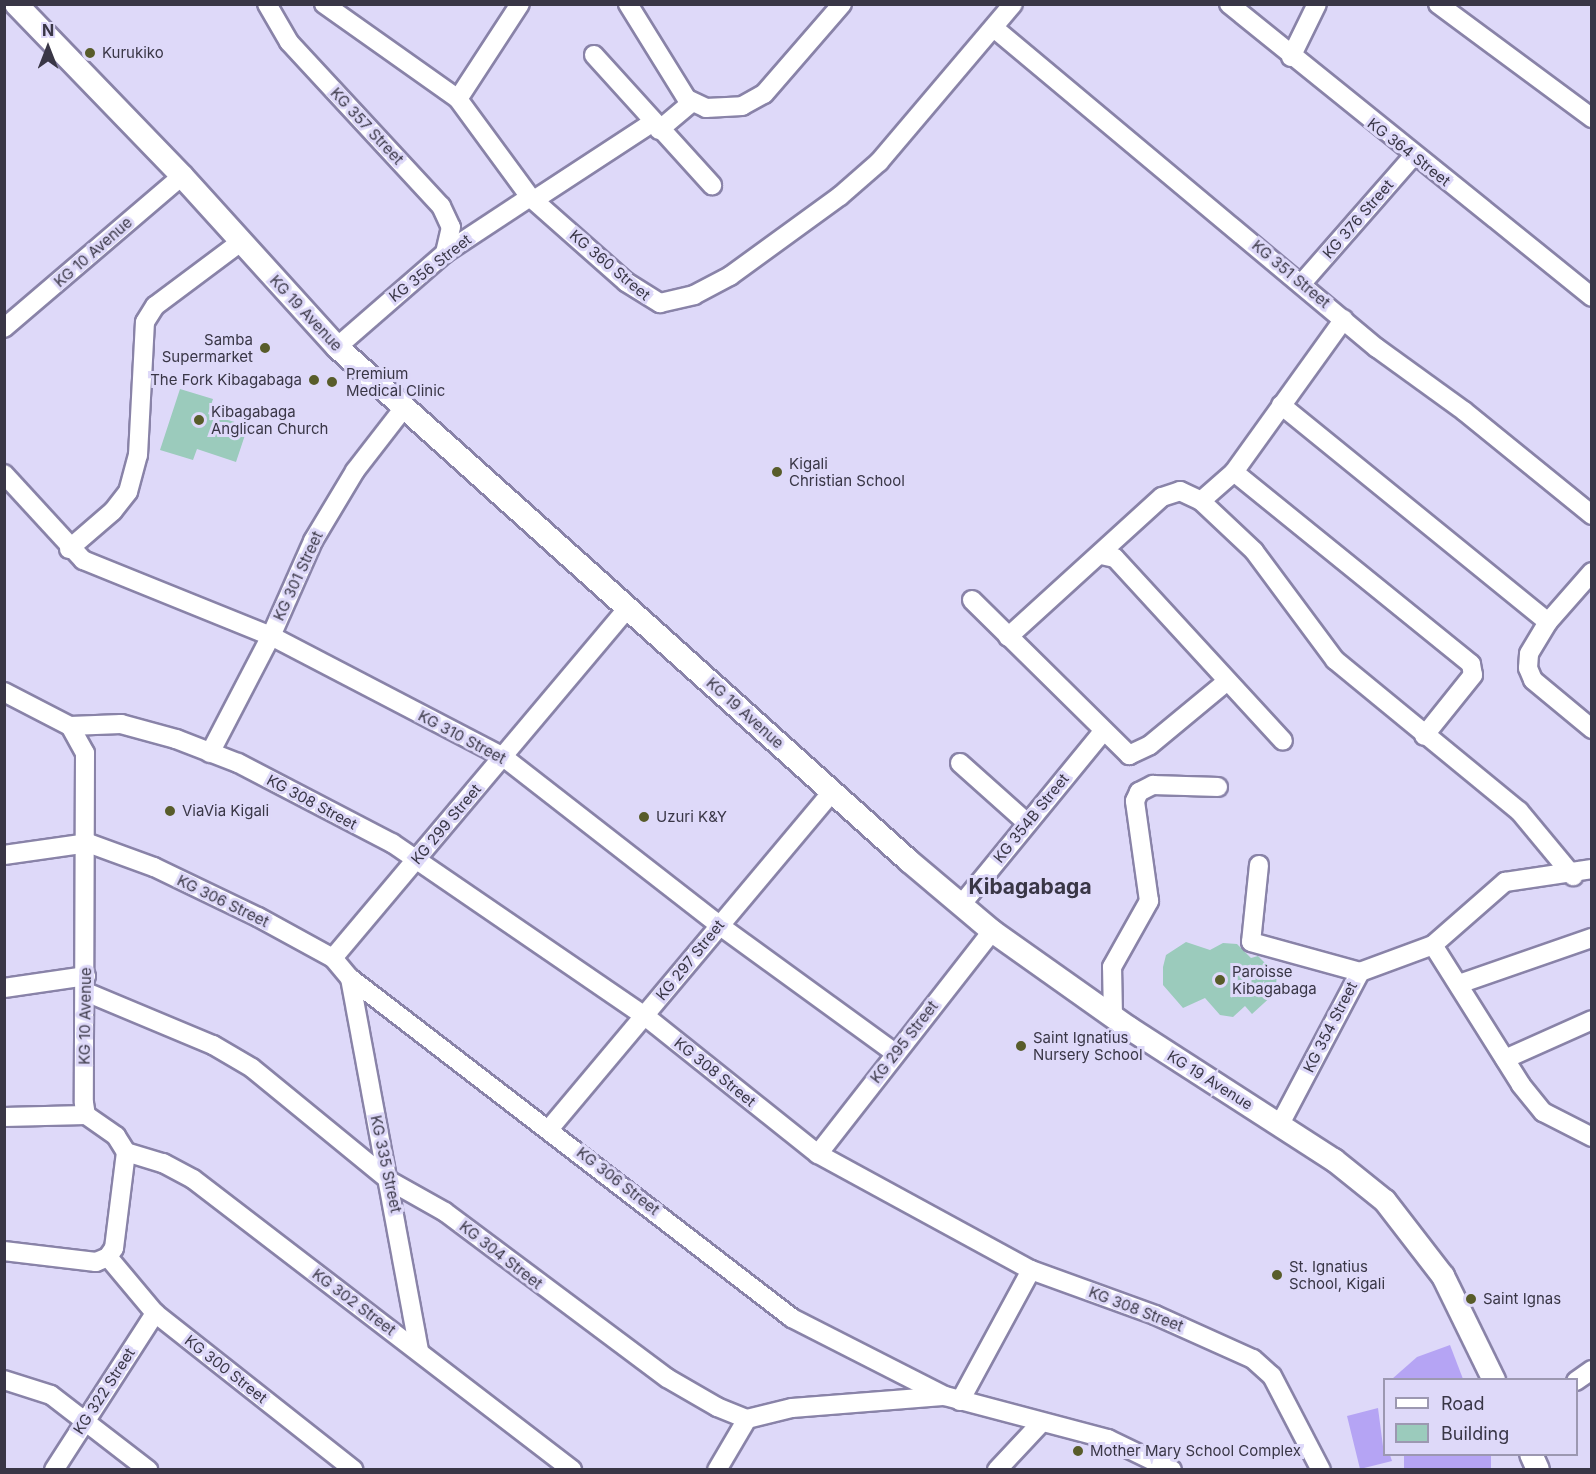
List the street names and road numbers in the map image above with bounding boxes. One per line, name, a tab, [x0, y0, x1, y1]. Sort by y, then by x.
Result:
street label: KG 357 Street	[327, 84, 407, 168]
street label: KG 364 Street	[1364, 114, 1454, 190]
street label: KG 376 Street	[1319, 176, 1397, 262]
street label: KG 10 Avenue	[50, 213, 136, 291]
street label: KG 360 Street	[566, 226, 654, 304]
street label: KG 356 Street	[385, 230, 475, 306]
street label: KG 351 Street	[1248, 236, 1334, 312]
street label: KG 19 Avenue	[266, 271, 346, 355]
street label: KG 301 Street	[269, 529, 327, 623]
street label: KG 19 Avenue	[703, 674, 787, 752]
street label: KG 310 Street	[415, 706, 509, 768]
street label: KG 354B Street	[990, 770, 1072, 866]
street label: KG 308 Street	[264, 771, 360, 833]
street label: KG 299 Street	[407, 780, 485, 868]
street label: KG 306 Street	[174, 871, 272, 931]
street label: KG 297 Street	[652, 916, 728, 1004]
street label: KG 10 Avenue	[75, 967, 95, 1065]
street label: KG 354 Street	[1299, 979, 1361, 1075]
street label: KG 295 Street	[866, 997, 942, 1087]
street label: KG 308 Street	[671, 1034, 759, 1110]
street label: KG 19 Avenue	[1164, 1047, 1256, 1113]
street label: KG 335 Street	[367, 1114, 405, 1214]
street label: KG 306 Street	[573, 1143, 663, 1219]
street label: KG 304 Street	[456, 1217, 546, 1293]
street label: KG 302 Street	[309, 1265, 399, 1339]
street label: KG 308 Street	[1086, 1283, 1186, 1335]
street label: KG 300 Street	[181, 1331, 271, 1407]
street label: KG 322 Street	[69, 1345, 139, 1437]

